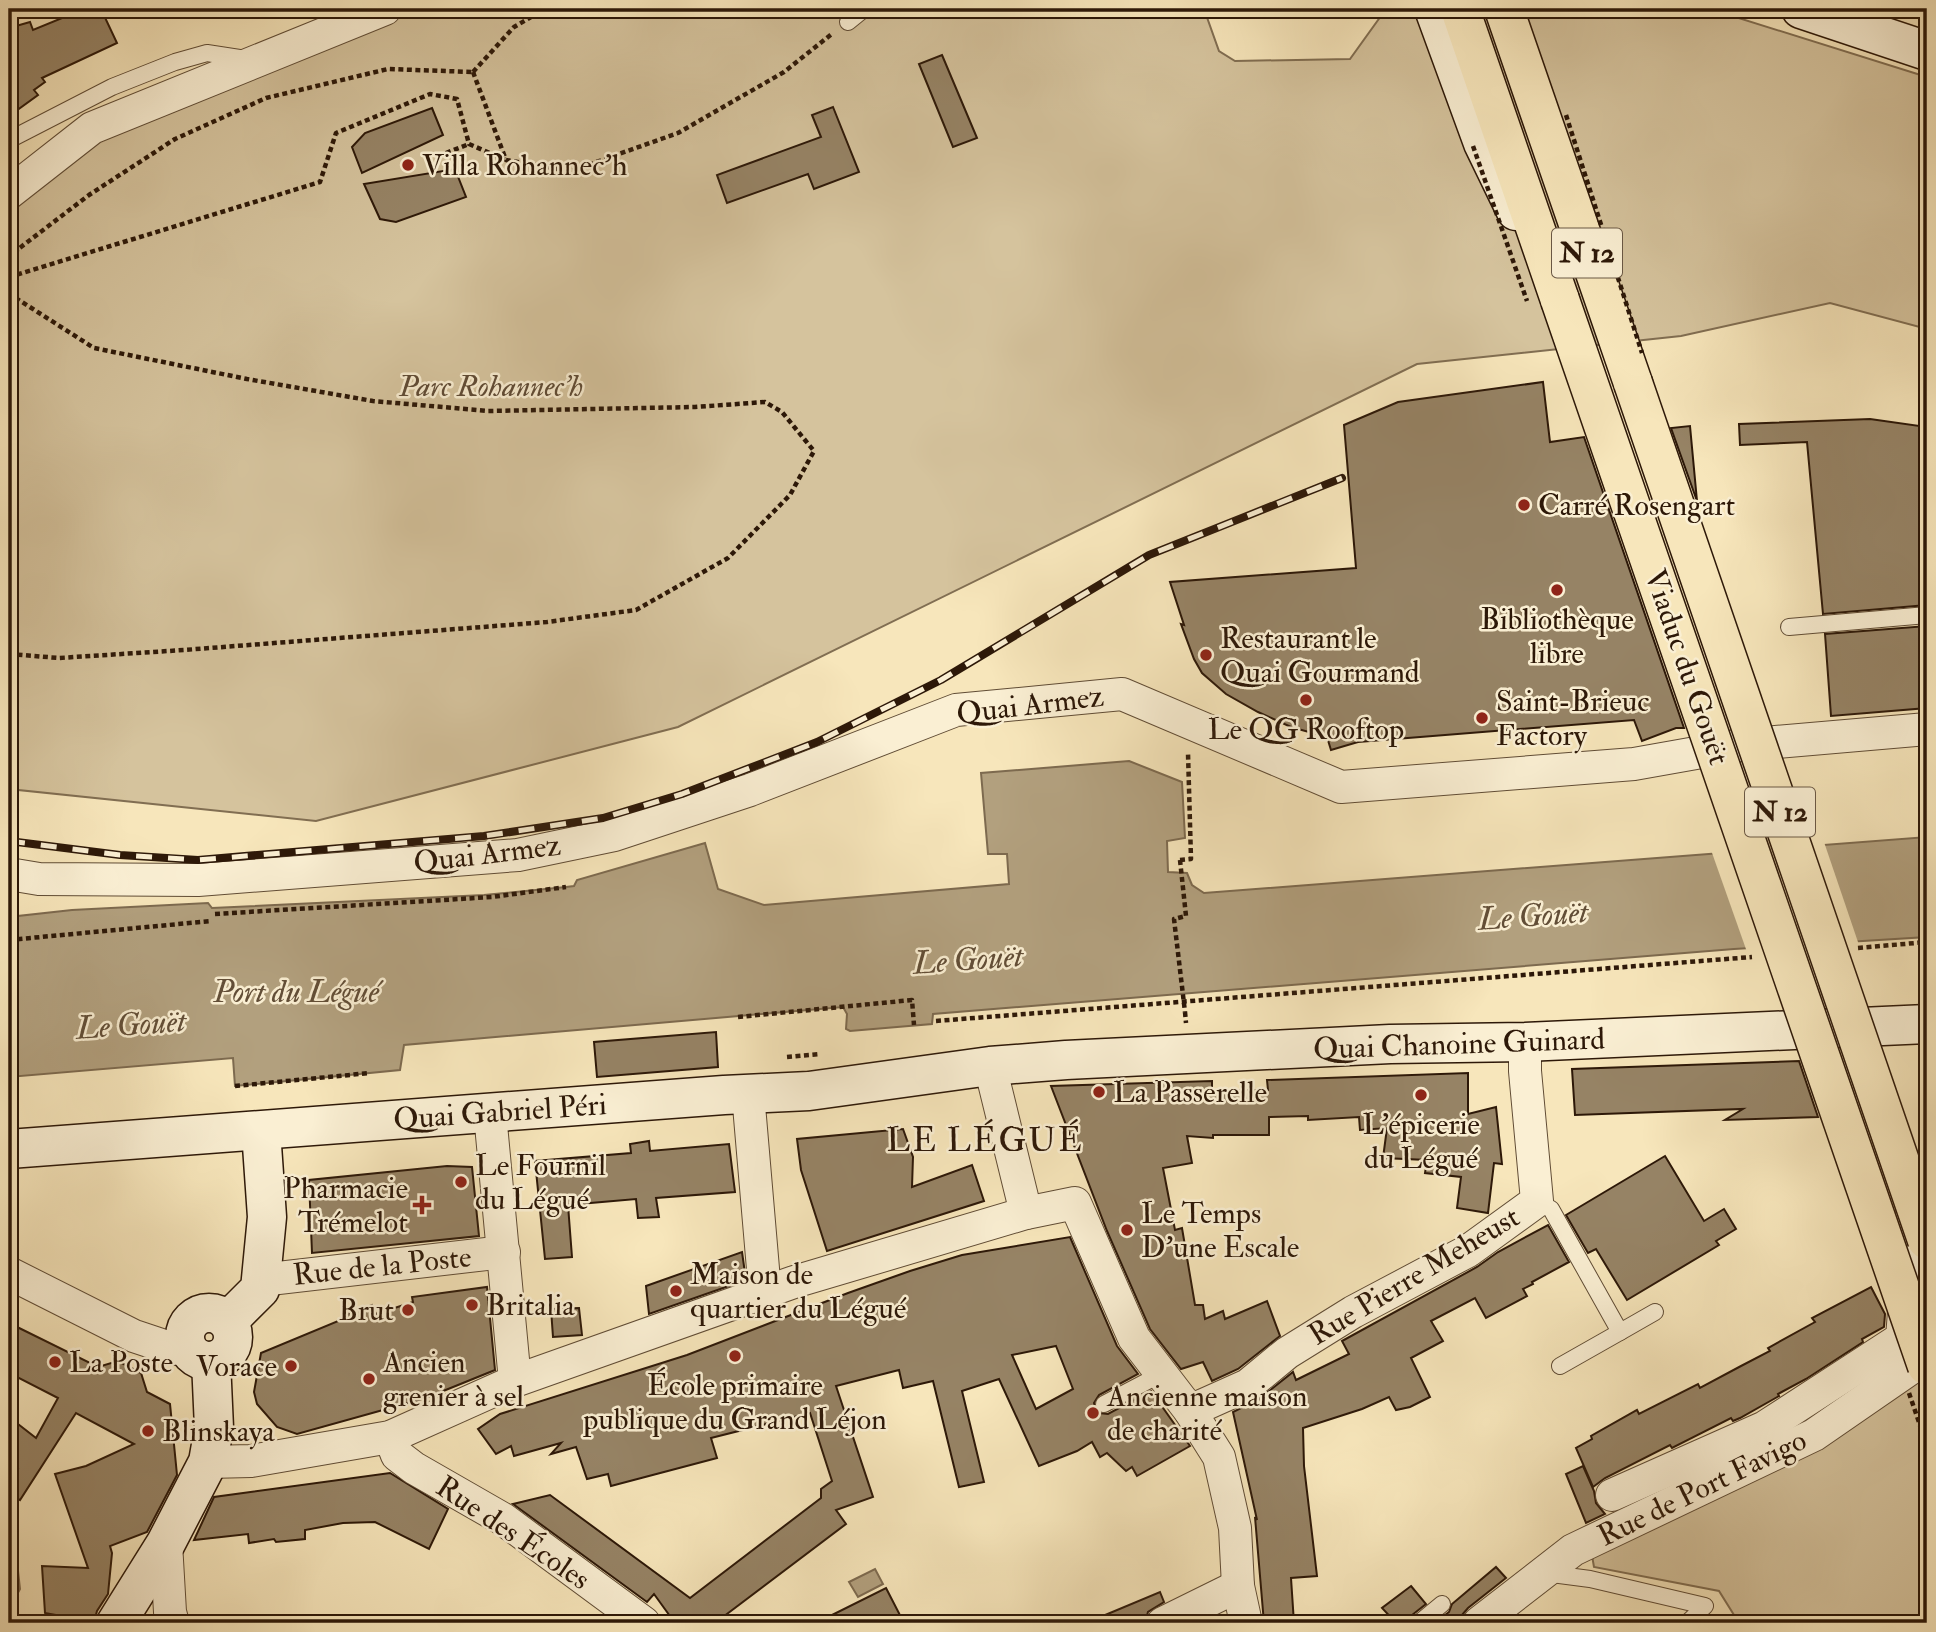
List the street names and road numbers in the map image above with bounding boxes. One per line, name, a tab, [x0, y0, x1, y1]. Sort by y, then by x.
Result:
road number: N 12	[1552, 229, 1622, 278]
street label: Viaduc du Gouët	[1636, 564, 1738, 770]
street label: Quai Armez	[954, 678, 1106, 732]
road number: N 12	[1745, 788, 1815, 836]
street label: Quai Armez	[411, 827, 563, 881]
street label: Quai Chanoine Guinard	[1313, 1020, 1606, 1068]
street label: Quai Gabriel Péri	[392, 1086, 608, 1138]
street label: Rue Pierre Meheust	[1302, 1198, 1526, 1353]
street label: Rue de la Poste	[291, 1238, 473, 1294]
street label: Rue de Port Favigo	[1592, 1422, 1812, 1554]
street label: Rue des Écoles	[429, 1467, 598, 1598]

